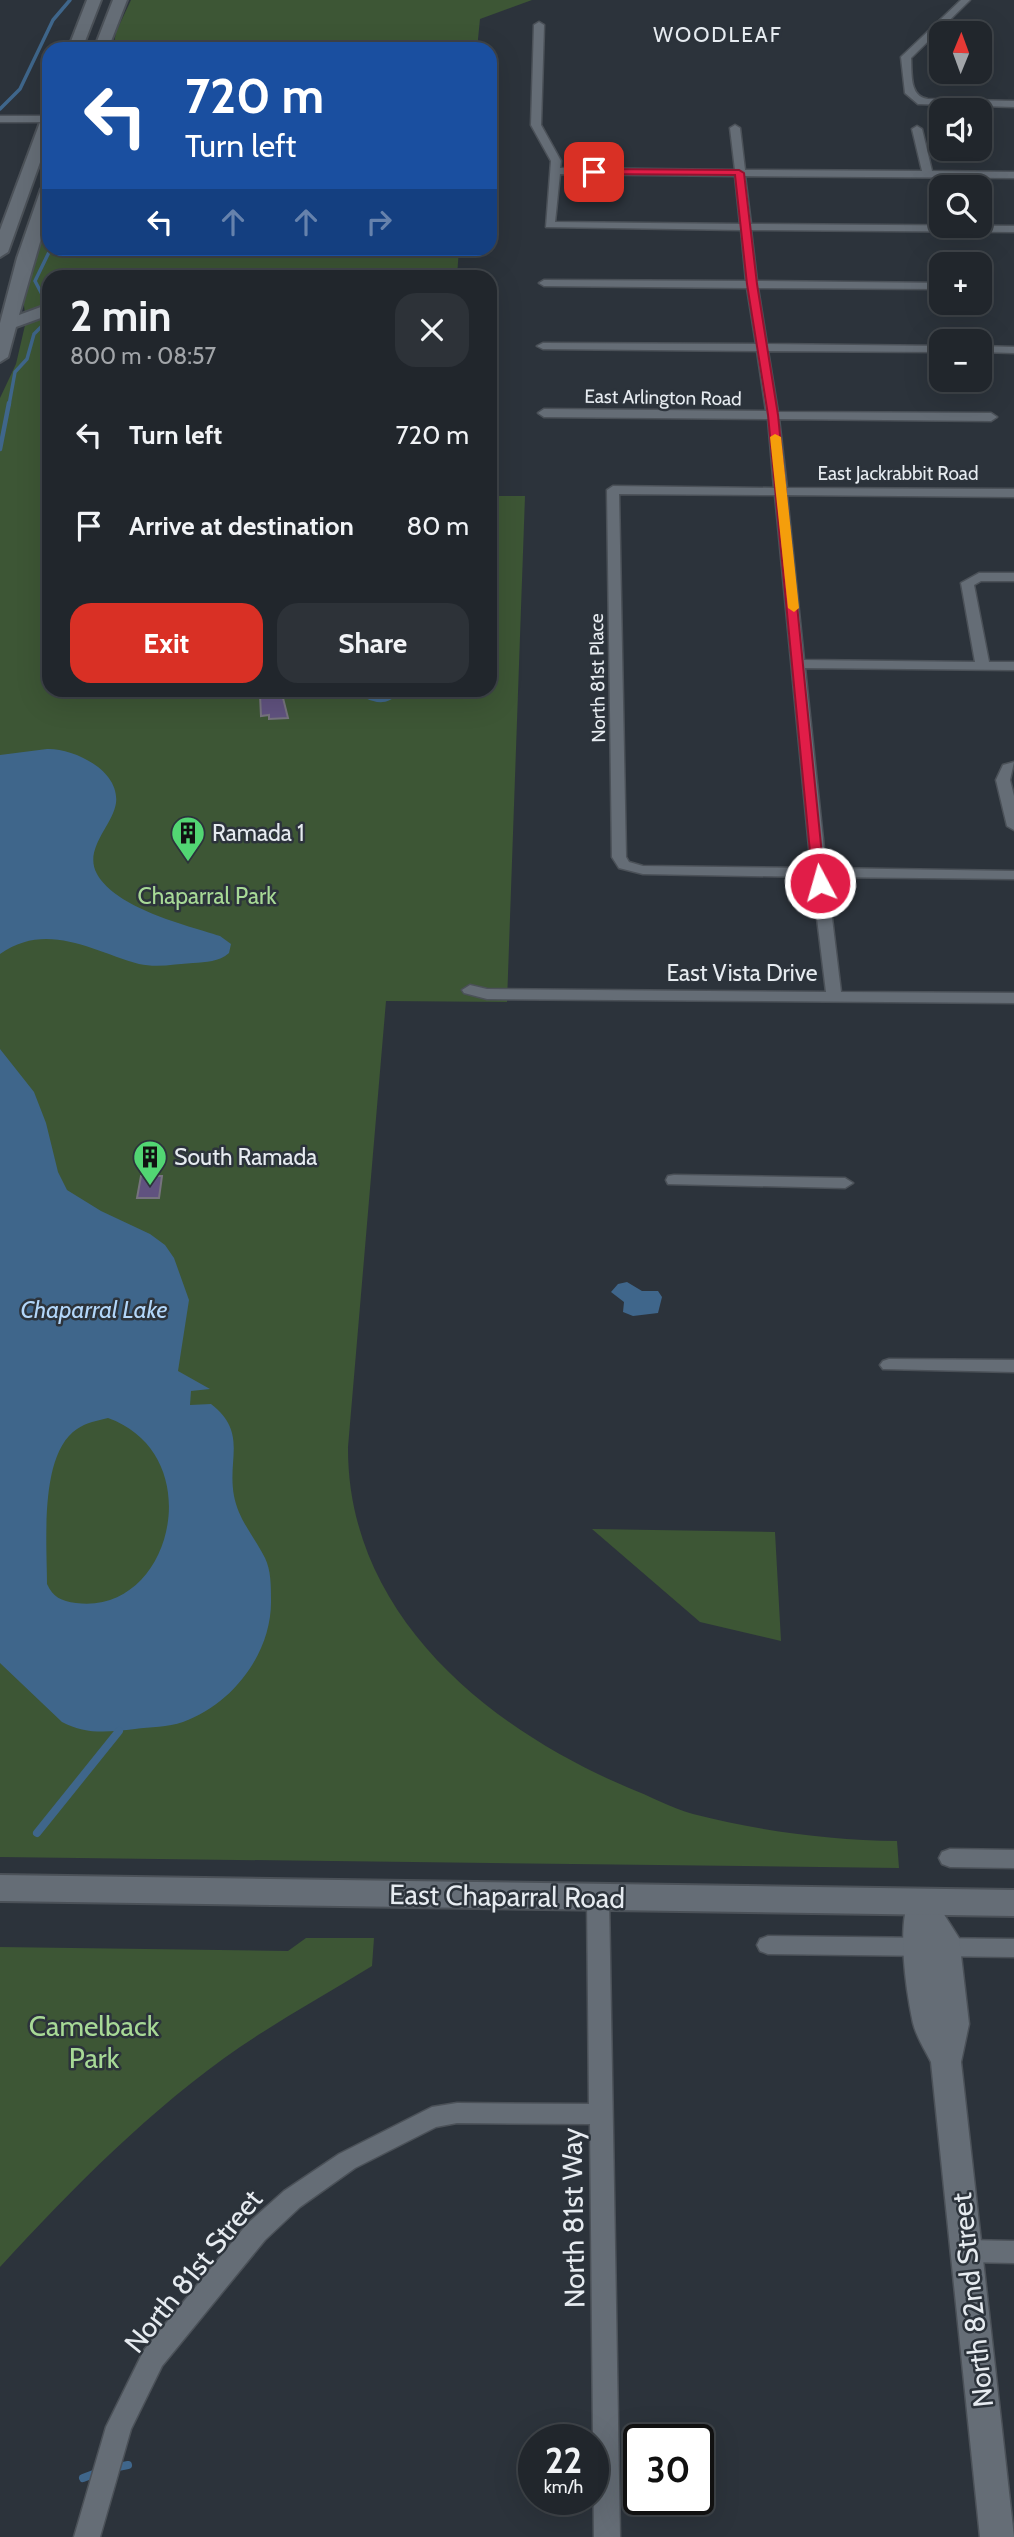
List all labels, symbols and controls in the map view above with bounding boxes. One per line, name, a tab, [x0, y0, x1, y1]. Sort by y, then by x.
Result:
north arrow	[929, 21, 992, 84]
map controls	[929, 21, 992, 392]
district label: WOODLEAF	[653, 22, 783, 47]
text: 720 m	[185, 66, 324, 125]
icon: left	[70, 70, 161, 161]
button: sound	[929, 98, 992, 161]
text: Turn left	[185, 126, 296, 165]
pin	[564, 142, 624, 202]
icon: arrive	[575, 153, 613, 191]
button: search	[929, 175, 992, 238]
icon: left	[141, 203, 179, 241]
icon: ahead	[214, 203, 252, 241]
icon: ahead	[287, 203, 325, 241]
icon: right	[360, 203, 398, 241]
button: +	[929, 252, 992, 315]
text: 2 min	[70, 290, 171, 342]
button: close	[395, 293, 469, 367]
button: −	[929, 329, 992, 392]
text: 800 m · 08:57	[70, 342, 216, 370]
street label: East Arlington Road	[584, 385, 742, 410]
icon: left	[70, 416, 108, 454]
text: Turn left	[129, 419, 222, 451]
text: 720 m	[395, 419, 469, 451]
street label: East Jackrabbit Road	[817, 462, 979, 485]
icon: arrive	[70, 507, 108, 545]
text: Arrive at destination	[129, 510, 354, 542]
text: 80 m	[406, 510, 469, 542]
button: Exit	[70, 603, 263, 683]
button: Share	[277, 603, 469, 683]
street label: North 81st Place	[585, 613, 610, 743]
building icon: Ramada 1	[169, 814, 207, 863]
place label: Ramada 1	[212, 819, 304, 847]
position arrow	[783, 846, 857, 920]
park label: Chaparral Park	[138, 882, 277, 910]
street label: East Vista Drive	[666, 959, 818, 987]
building icon: South Ramada	[131, 1138, 169, 1187]
place label: South Ramada	[174, 1143, 317, 1171]
water label: Chaparral Lake	[20, 1295, 168, 1324]
street label: East Chaparral Road	[389, 1877, 625, 1915]
park label: Camelback Park	[29, 2009, 160, 2075]
street label: North 81st Way	[554, 2128, 592, 2308]
street label: North 81st Street	[117, 2183, 269, 2359]
street label: North 82nd Street	[944, 2191, 1000, 2409]
speed limit sign: 30	[623, 2424, 714, 2515]
text: 22	[545, 2439, 582, 2482]
text: km/h	[544, 2476, 583, 2498]

